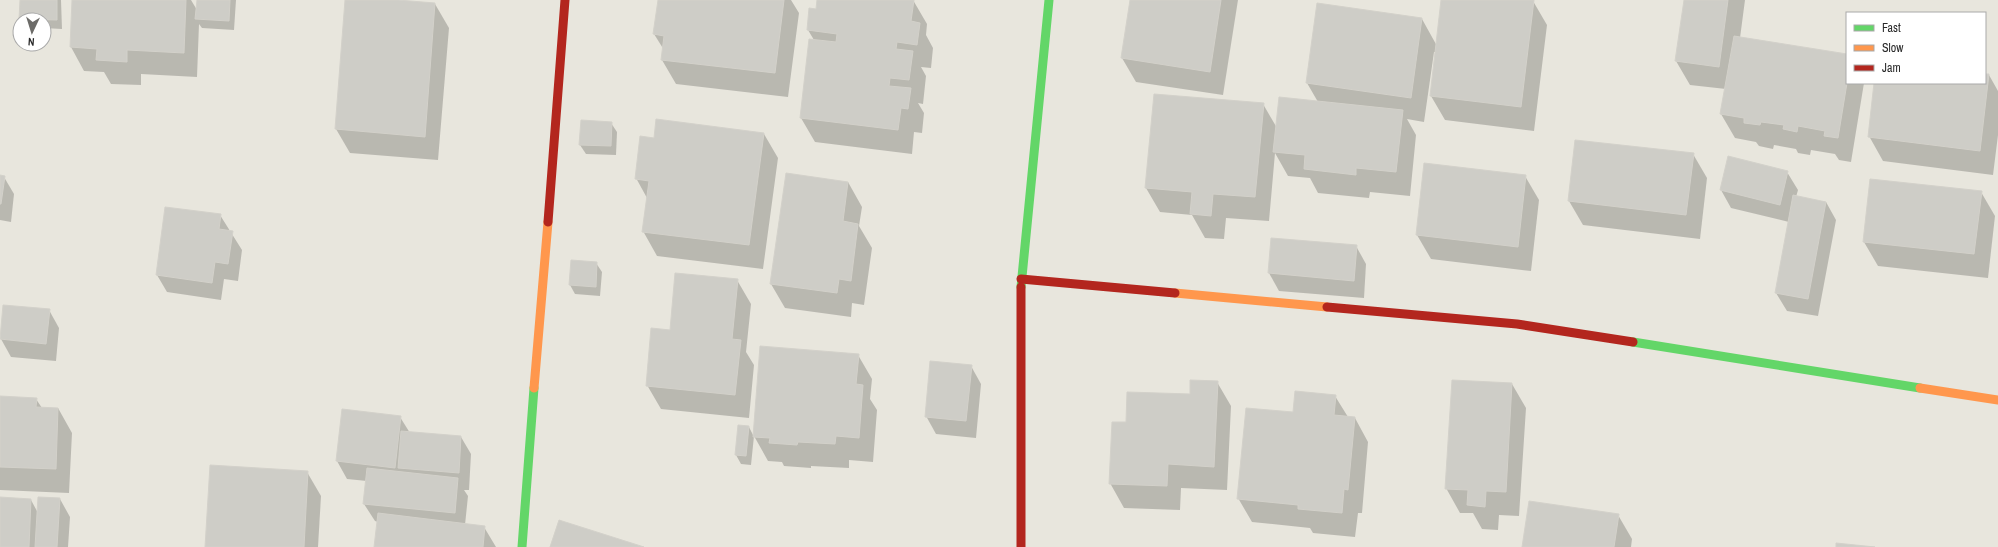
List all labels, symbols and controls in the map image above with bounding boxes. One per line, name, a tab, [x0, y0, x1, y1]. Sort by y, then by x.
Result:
north arrow	[12, 12, 52, 52]
legend	[1846, 12, 1986, 84]
text: Fast	[1882, 20, 1901, 36]
text: N	[28, 35, 35, 49]
text: Slow	[1882, 40, 1904, 56]
text: Jam	[1882, 60, 1901, 76]

